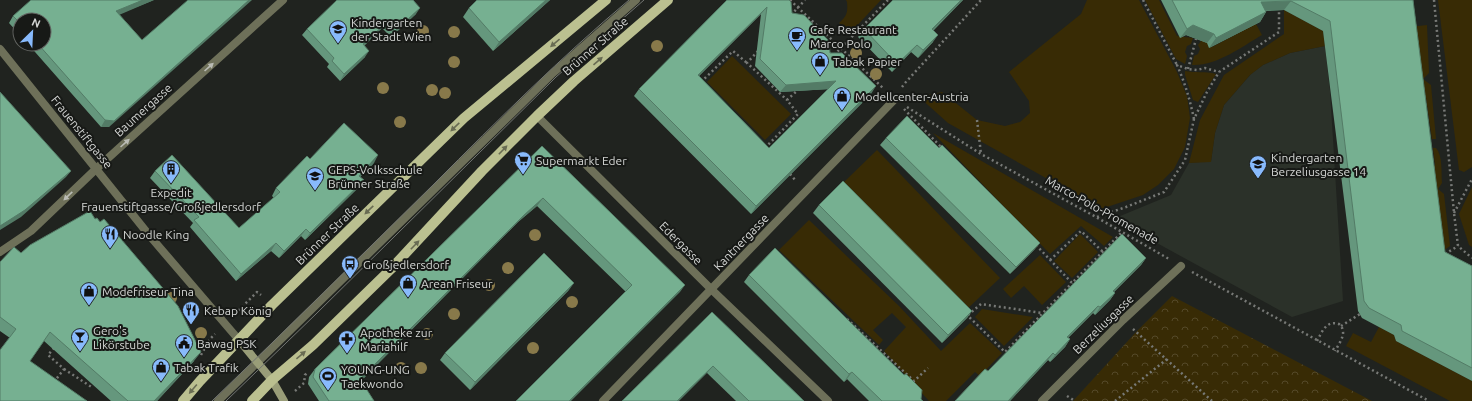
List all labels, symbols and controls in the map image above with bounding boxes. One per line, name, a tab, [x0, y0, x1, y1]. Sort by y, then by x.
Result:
north arrow	[12, 12, 52, 52]
street label: Brünner Straße	[560, 14, 630, 78]
text: N	[30, 16, 42, 30]
place label: Kindergarten der Stadt Wien	[351, 16, 431, 43]
school or university icon: Kindergarten der Stadt Wien	[328, 19, 348, 44]
place label: Cafe Restaurant Marco Polo	[810, 23, 897, 50]
cafe icon: Cafe Restaurant Marco Polo	[787, 26, 807, 51]
one-way arrow	[549, 39, 560, 47]
shop icon: Tabak Papier	[810, 51, 830, 76]
place label: Tabak Papier	[833, 55, 902, 68]
one-way arrow	[592, 56, 603, 65]
one-way arrow	[204, 62, 214, 72]
street label: Baumergasse	[112, 81, 174, 139]
shop icon: Modellcenter-Austria	[832, 86, 852, 111]
place label: Modellcenter-Austria	[855, 90, 969, 103]
street label: Frauenstiftgasse	[49, 93, 115, 171]
one-way arrow	[450, 122, 460, 132]
one-way arrow	[120, 138, 130, 148]
one-way arrow	[498, 145, 508, 155]
supermarket icon: Supermarkt Eder	[513, 150, 533, 175]
place label: Kindergarten Berzeliusgasse 14	[1271, 151, 1367, 178]
place label: Supermarkt Eder	[536, 154, 627, 167]
school or university icon: Kindergarten Berzeliusgasse 14	[1248, 154, 1268, 179]
building icon: Expedit Frauenstiftgasse/Großjedlersdorf	[161, 159, 181, 184]
place label: GEPS-Volksschule Brünner Straße	[328, 163, 423, 190]
school or university icon: GEPS-Volksschule Brünner Straße	[305, 166, 325, 191]
street label: Marco-Polo-Promenade	[1043, 173, 1161, 247]
place label: Expedit Frauenstiftgasse/Großjedlersdorf	[81, 186, 261, 213]
one-way arrow	[63, 191, 73, 201]
street label: Brünner Straße	[293, 201, 361, 267]
one-way arrow	[364, 205, 374, 215]
street label: Kantnergasse	[711, 211, 771, 273]
street label: Edergasse	[657, 219, 705, 267]
restaurant icon: Noodle King	[100, 224, 120, 249]
place label: Noodle King	[123, 228, 189, 241]
one-way arrow	[410, 240, 420, 250]
bus stop icon: Großjedlersdorf	[340, 254, 360, 279]
place label: Großjedlersdorf	[363, 258, 449, 271]
shop icon: Arean Friseur	[398, 273, 418, 298]
place label: Arean Friseur	[421, 277, 493, 290]
shop icon: Modefriseur Tina	[79, 281, 99, 306]
place label: Modefriseur Tina	[102, 285, 194, 298]
street label: Berzeliusgasse	[1070, 292, 1136, 356]
restaurant icon: Kebap König	[181, 300, 201, 325]
place label: Kebap König	[204, 304, 272, 317]
place label: Gero's Likörstube	[93, 324, 150, 351]
place label: Apotheke zur Mariahilf	[360, 326, 433, 353]
bar icon: Gero's Likörstube	[70, 327, 90, 352]
pharmacy icon: Apotheke zur Mariahilf	[337, 329, 357, 354]
public building icon: Bawag PSK	[174, 333, 194, 358]
place label: Bawag PSK	[197, 337, 257, 350]
one-way arrow	[296, 351, 307, 360]
shop icon: Tabak Trafik	[151, 357, 171, 382]
place label: Tabak Trafik	[174, 361, 239, 374]
place label: YOUNG-UNG Taekwondo	[341, 363, 410, 390]
sports icon: YOUNG-UNG Taekwondo	[318, 366, 338, 391]
one-way arrow	[189, 384, 198, 394]

